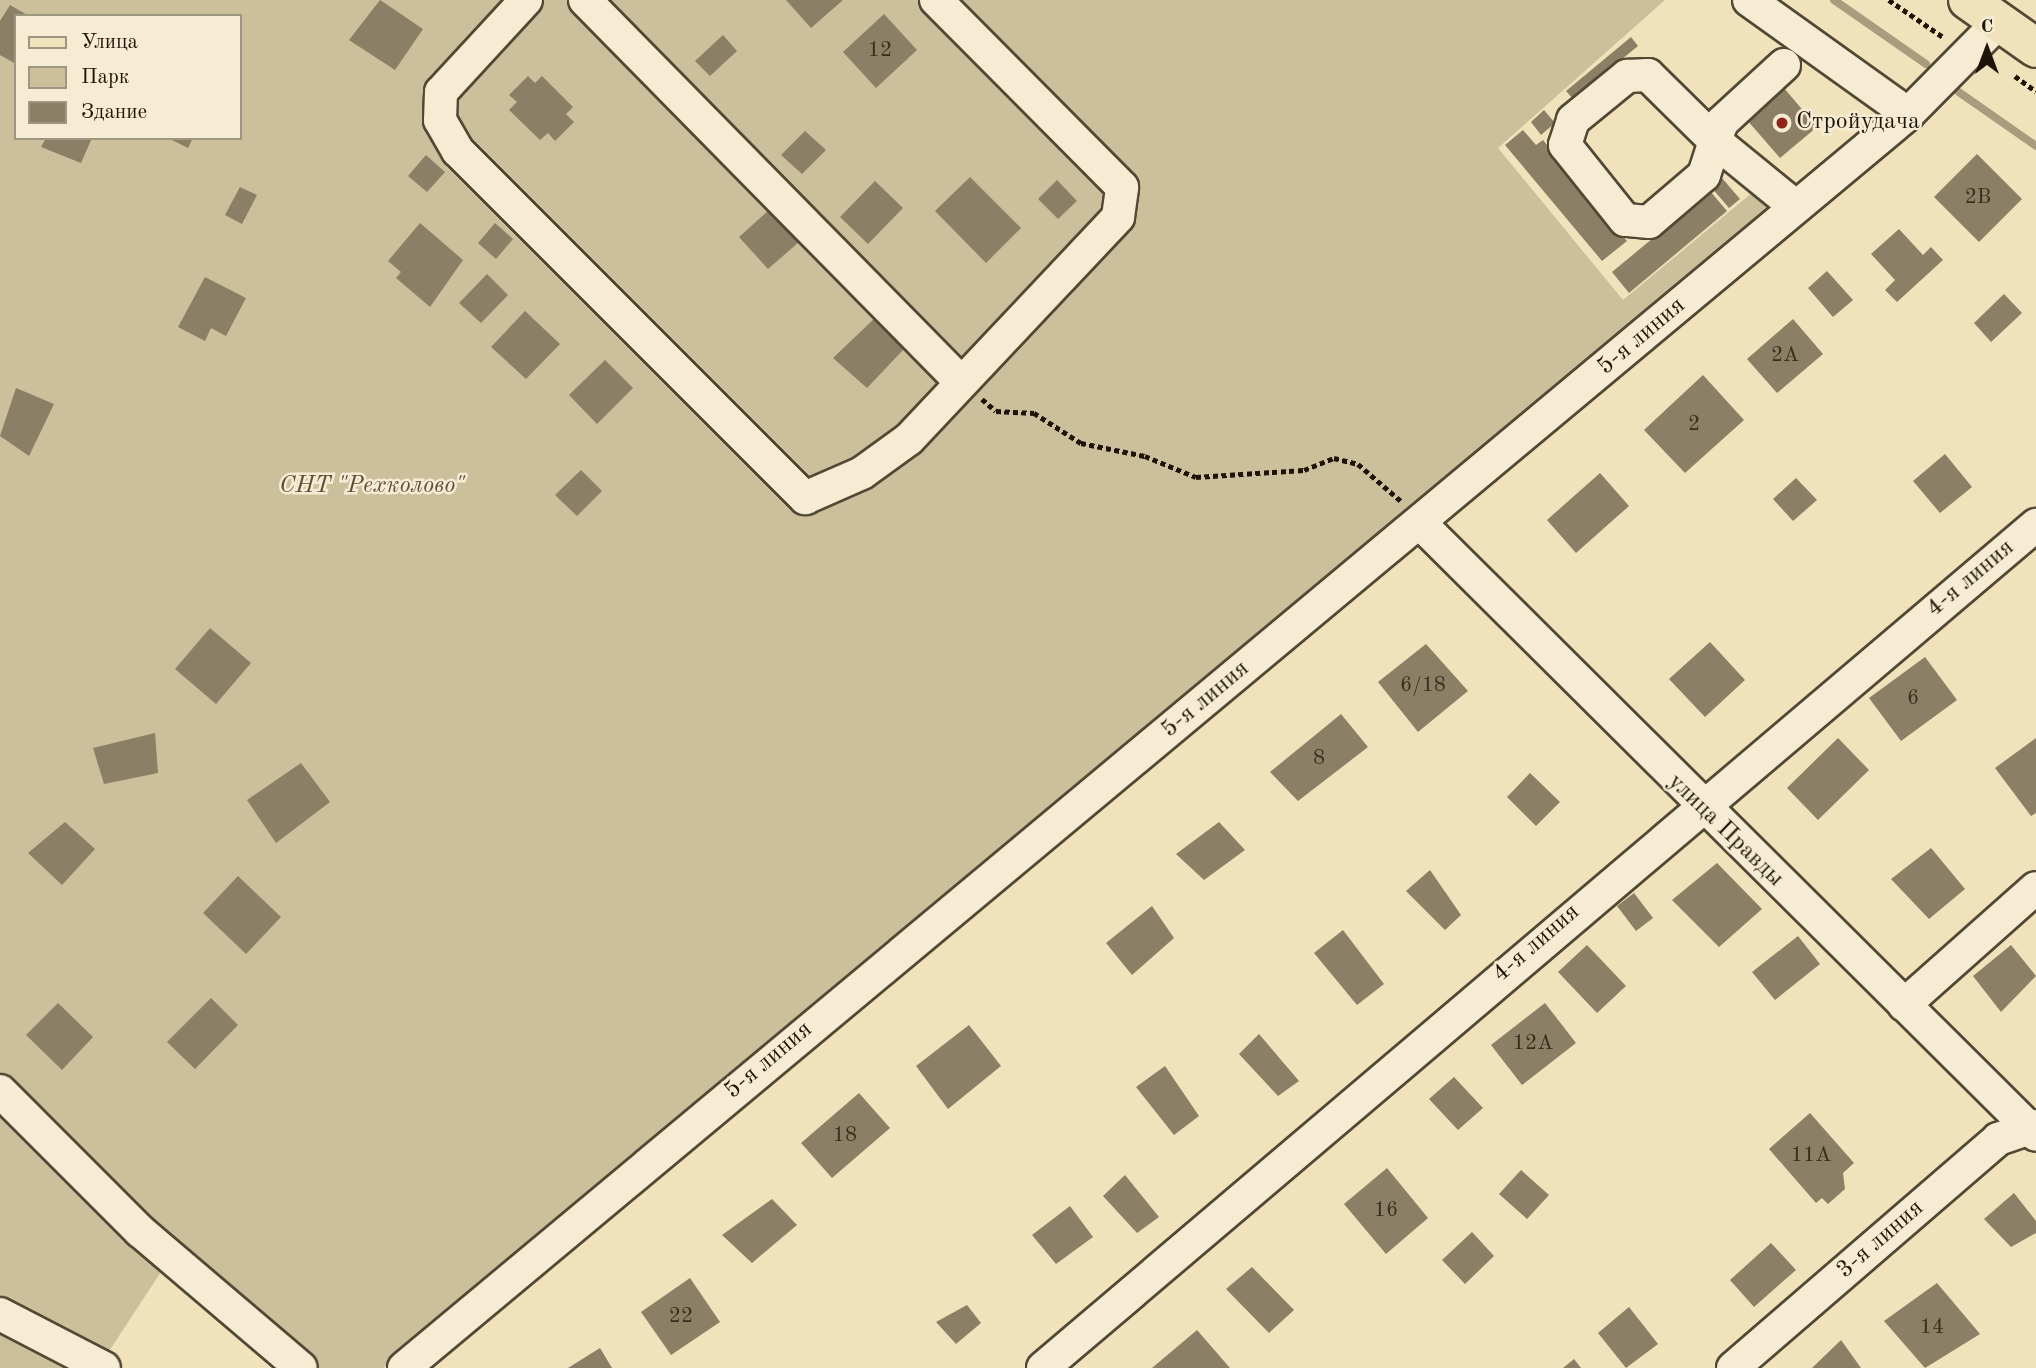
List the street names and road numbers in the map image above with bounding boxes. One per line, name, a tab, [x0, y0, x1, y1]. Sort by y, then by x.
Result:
street label: 5-я линия	[1592, 292, 1692, 382]
street label: 4-я линия	[1921, 534, 2021, 624]
street label: 5-я линия	[1156, 655, 1256, 745]
street label: улица Правды	[1661, 768, 1789, 894]
street label: 4-я линия	[1488, 899, 1586, 989]
street label: 5-я линия	[719, 1016, 819, 1106]
street label: 3-я линия	[1832, 1195, 1930, 1285]

